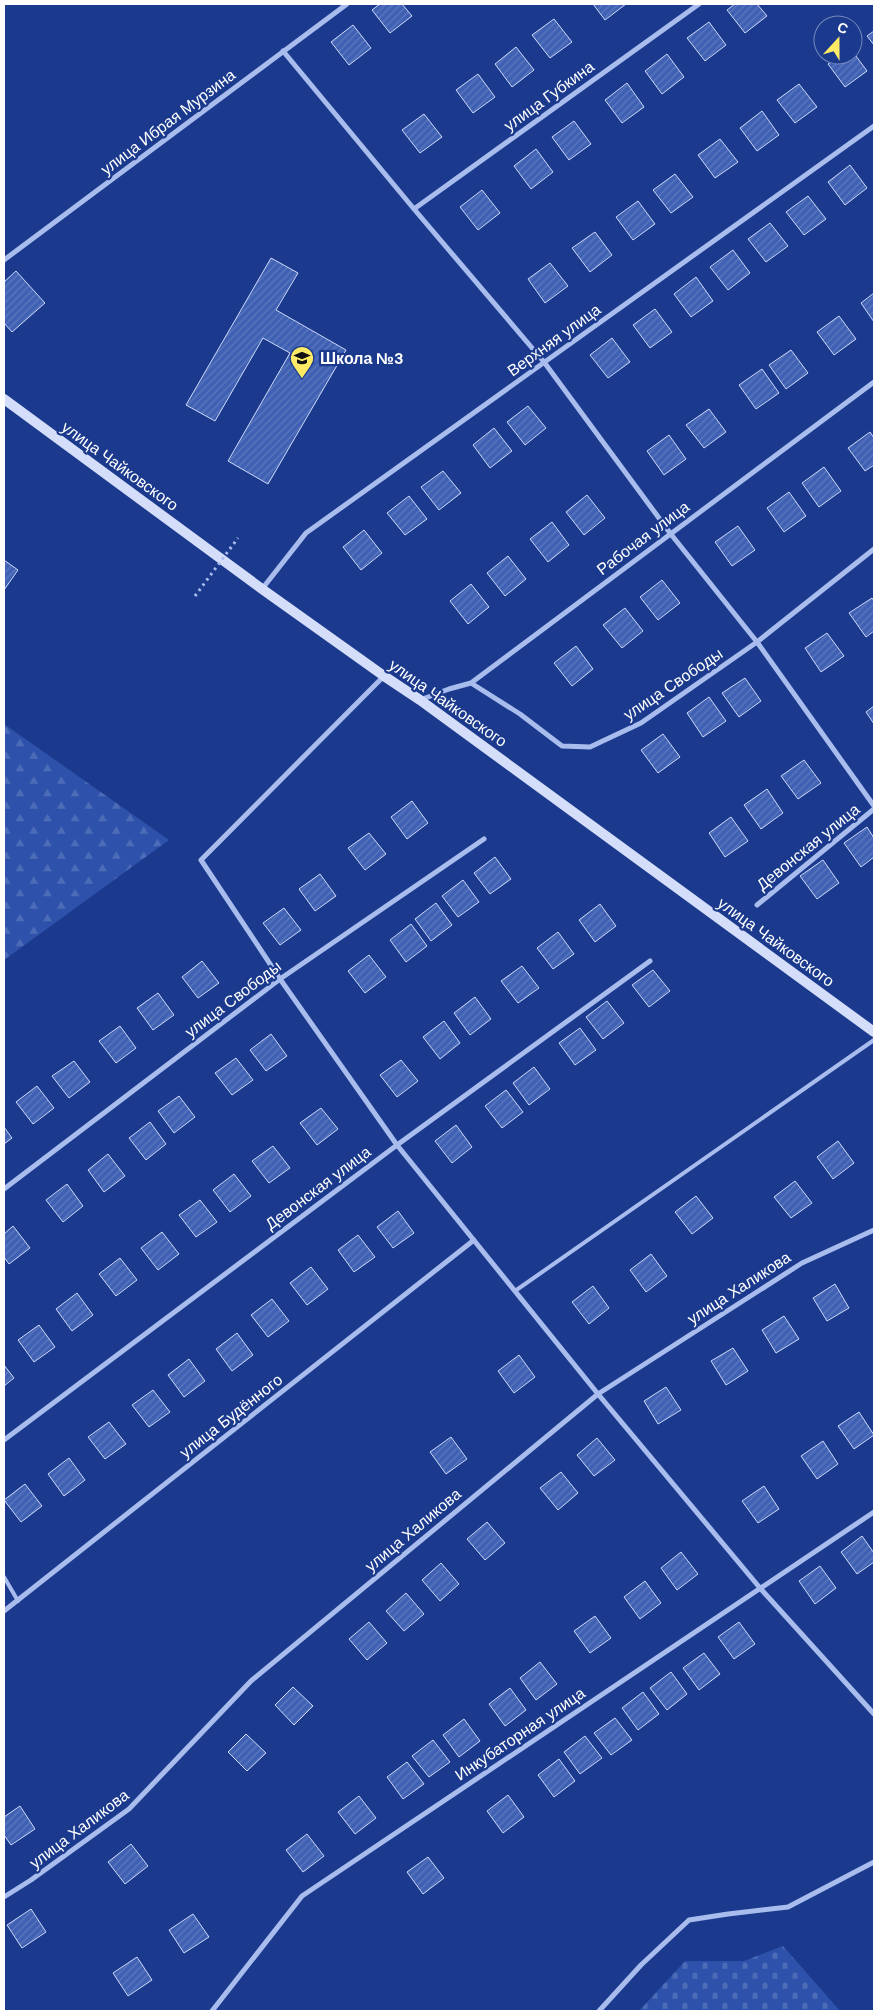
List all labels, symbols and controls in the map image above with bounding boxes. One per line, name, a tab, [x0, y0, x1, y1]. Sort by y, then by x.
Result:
north arrow	[813, 15, 863, 65]
text: С	[835, 18, 851, 38]
street label: улица Губкина	[500, 56, 598, 136]
street label: улица Ибрая Мурзина	[96, 64, 240, 180]
street label: Верхняя улица	[503, 299, 605, 381]
school or university icon: Школа №3	[289, 345, 315, 379]
place label: Школа №3	[320, 348, 404, 369]
street label: улица Чайковского	[57, 416, 183, 516]
street label: Рабочая улица	[592, 496, 694, 580]
street label: улица Свободы	[619, 643, 727, 725]
street label: улица Чайковского	[385, 654, 511, 752]
street label: Девонская улица	[752, 799, 864, 895]
street label: улица Чайковского	[713, 892, 839, 992]
street label: улица Свободы	[181, 956, 285, 1042]
street label: Девонская улица	[261, 1141, 375, 1235]
street label: улица Халикова	[683, 1247, 795, 1329]
street label: улица Будённого	[175, 1369, 287, 1463]
street label: улица Халикова	[361, 1484, 466, 1576]
street label: Инкубаторная улица	[451, 1683, 589, 1785]
street label: улица Халикова	[25, 1785, 133, 1873]

